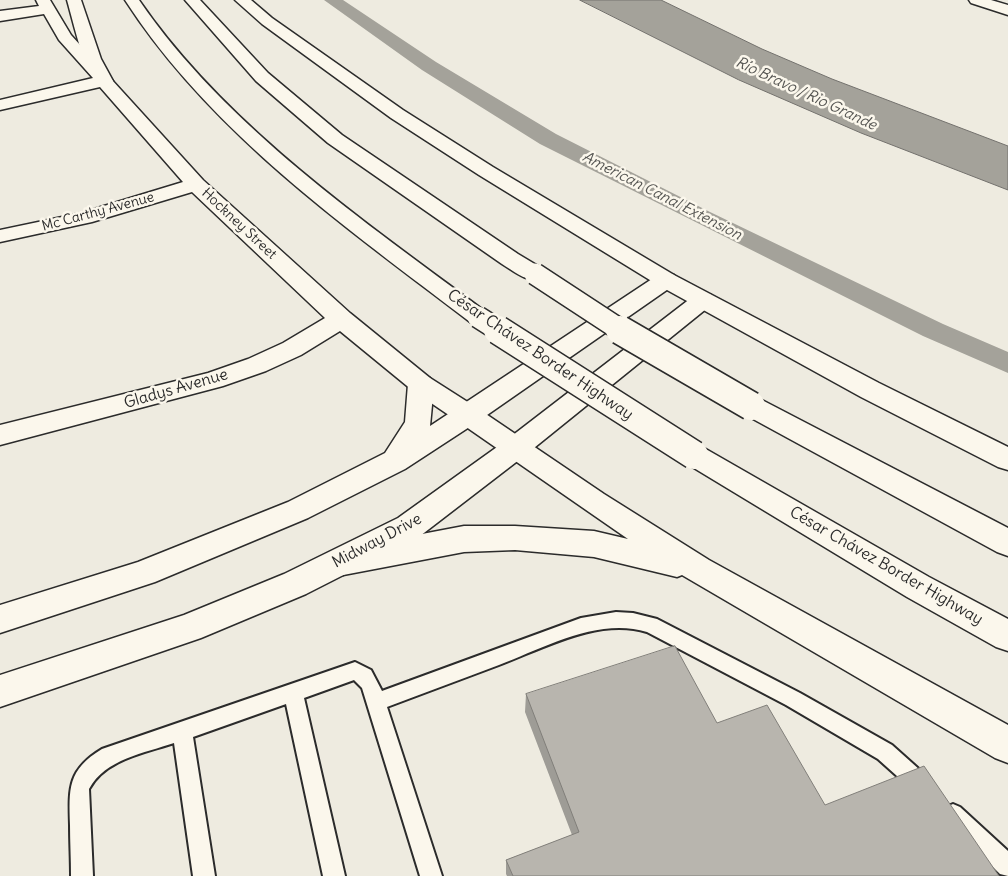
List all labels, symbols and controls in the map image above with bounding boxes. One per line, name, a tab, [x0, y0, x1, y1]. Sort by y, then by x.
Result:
water label: Río Bravo / Rio Grande	[733, 53, 879, 135]
water label: American Canal Extension	[579, 148, 745, 244]
street label: Hockney Street	[198, 185, 280, 263]
street label: Mc Carthy Avenue	[40, 189, 156, 235]
street label: César Chávez Border Highway	[443, 285, 637, 425]
street label: Gladys Avenue	[122, 365, 230, 413]
street label: César Chávez Border Highway	[786, 503, 986, 629]
street label: Midway Drive	[329, 509, 425, 573]

